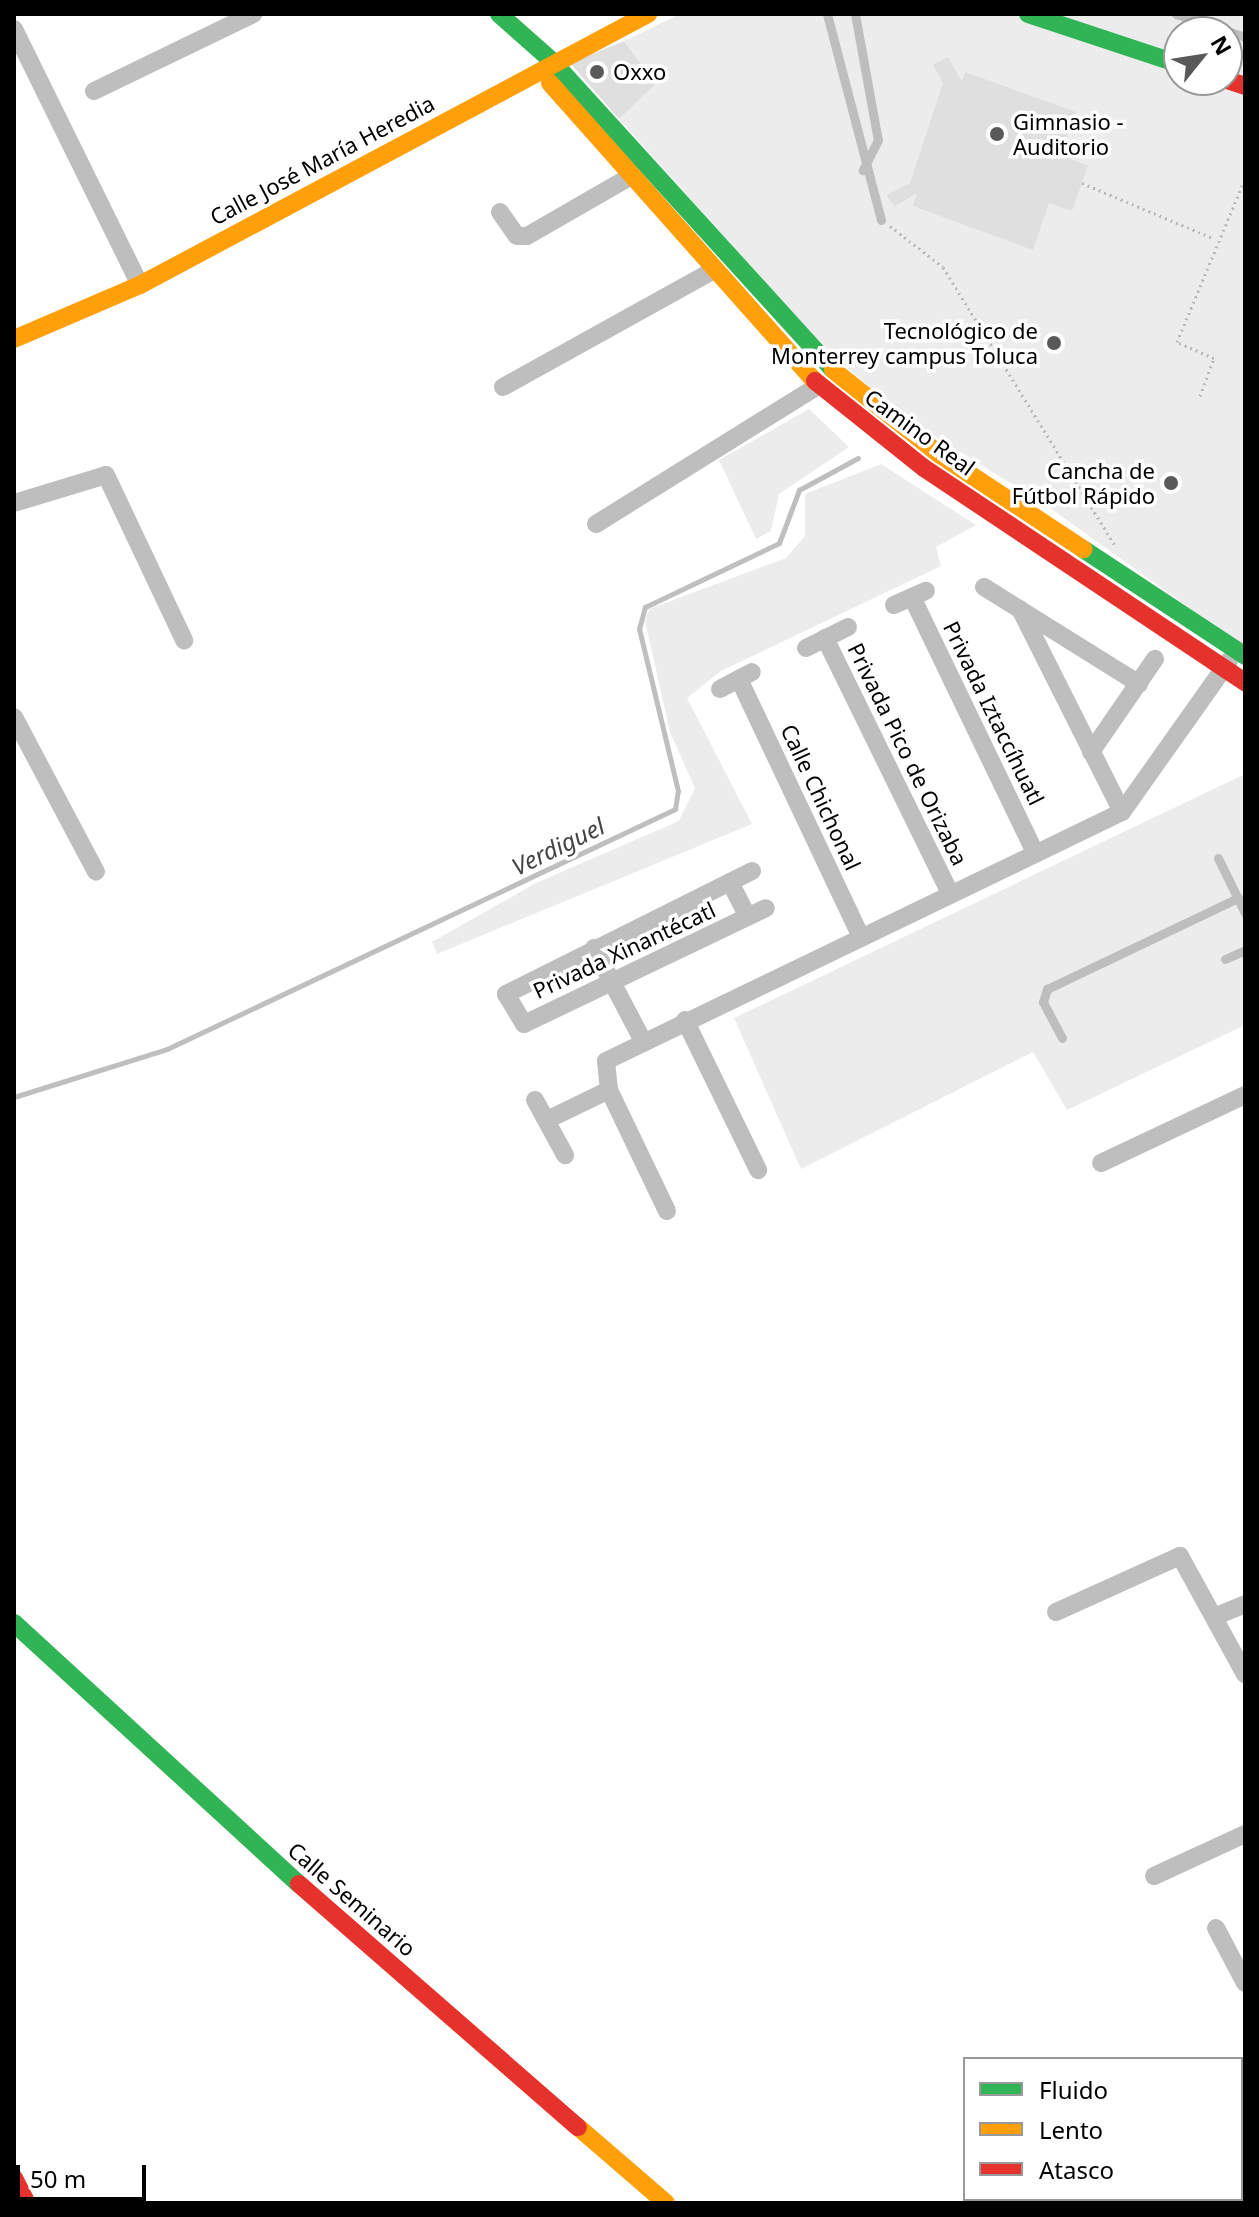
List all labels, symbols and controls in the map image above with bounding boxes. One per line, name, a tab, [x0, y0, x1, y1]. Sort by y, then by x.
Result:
north arrow	[1163, 16, 1243, 96]
text: N	[1205, 30, 1240, 60]
place label: Oxxo	[613, 59, 666, 85]
marker: Oxxo	[588, 63, 606, 81]
street label: Calle José María Heredia	[205, 90, 439, 230]
place label: Gimnasio - Auditorio	[1013, 108, 1124, 160]
marker: Gimnasio - Auditorio	[988, 125, 1006, 143]
place label: Tecnológico de Monterrey campus Toluca	[771, 317, 1038, 368]
marker: Tecnológico de Monterrey campus Toluca	[1045, 334, 1063, 352]
street label: Camino Real	[860, 383, 980, 481]
place label: Cancha de Fútbol Rápido	[1012, 457, 1155, 508]
marker: Cancha de Fútbol Rápido	[1162, 474, 1180, 492]
street label: Privada Iztaccíhuatl	[938, 617, 1050, 809]
street label: Privada Pico de Orizaba	[843, 639, 973, 869]
street label: Calle Chichonal	[776, 720, 866, 874]
water label: Verdiguel	[507, 811, 609, 881]
street label: Privada Xinantécatl	[529, 896, 719, 1004]
street label: Calle Seminario	[283, 1836, 421, 1962]
legend	[963, 2057, 1243, 2201]
text: Fluido	[1039, 2073, 1108, 2106]
text: Lento	[1039, 2113, 1103, 2146]
scale bar	[20, 2149, 150, 2199]
text: Atasco	[1039, 2153, 1114, 2186]
text: 50 m	[30, 2162, 86, 2195]

